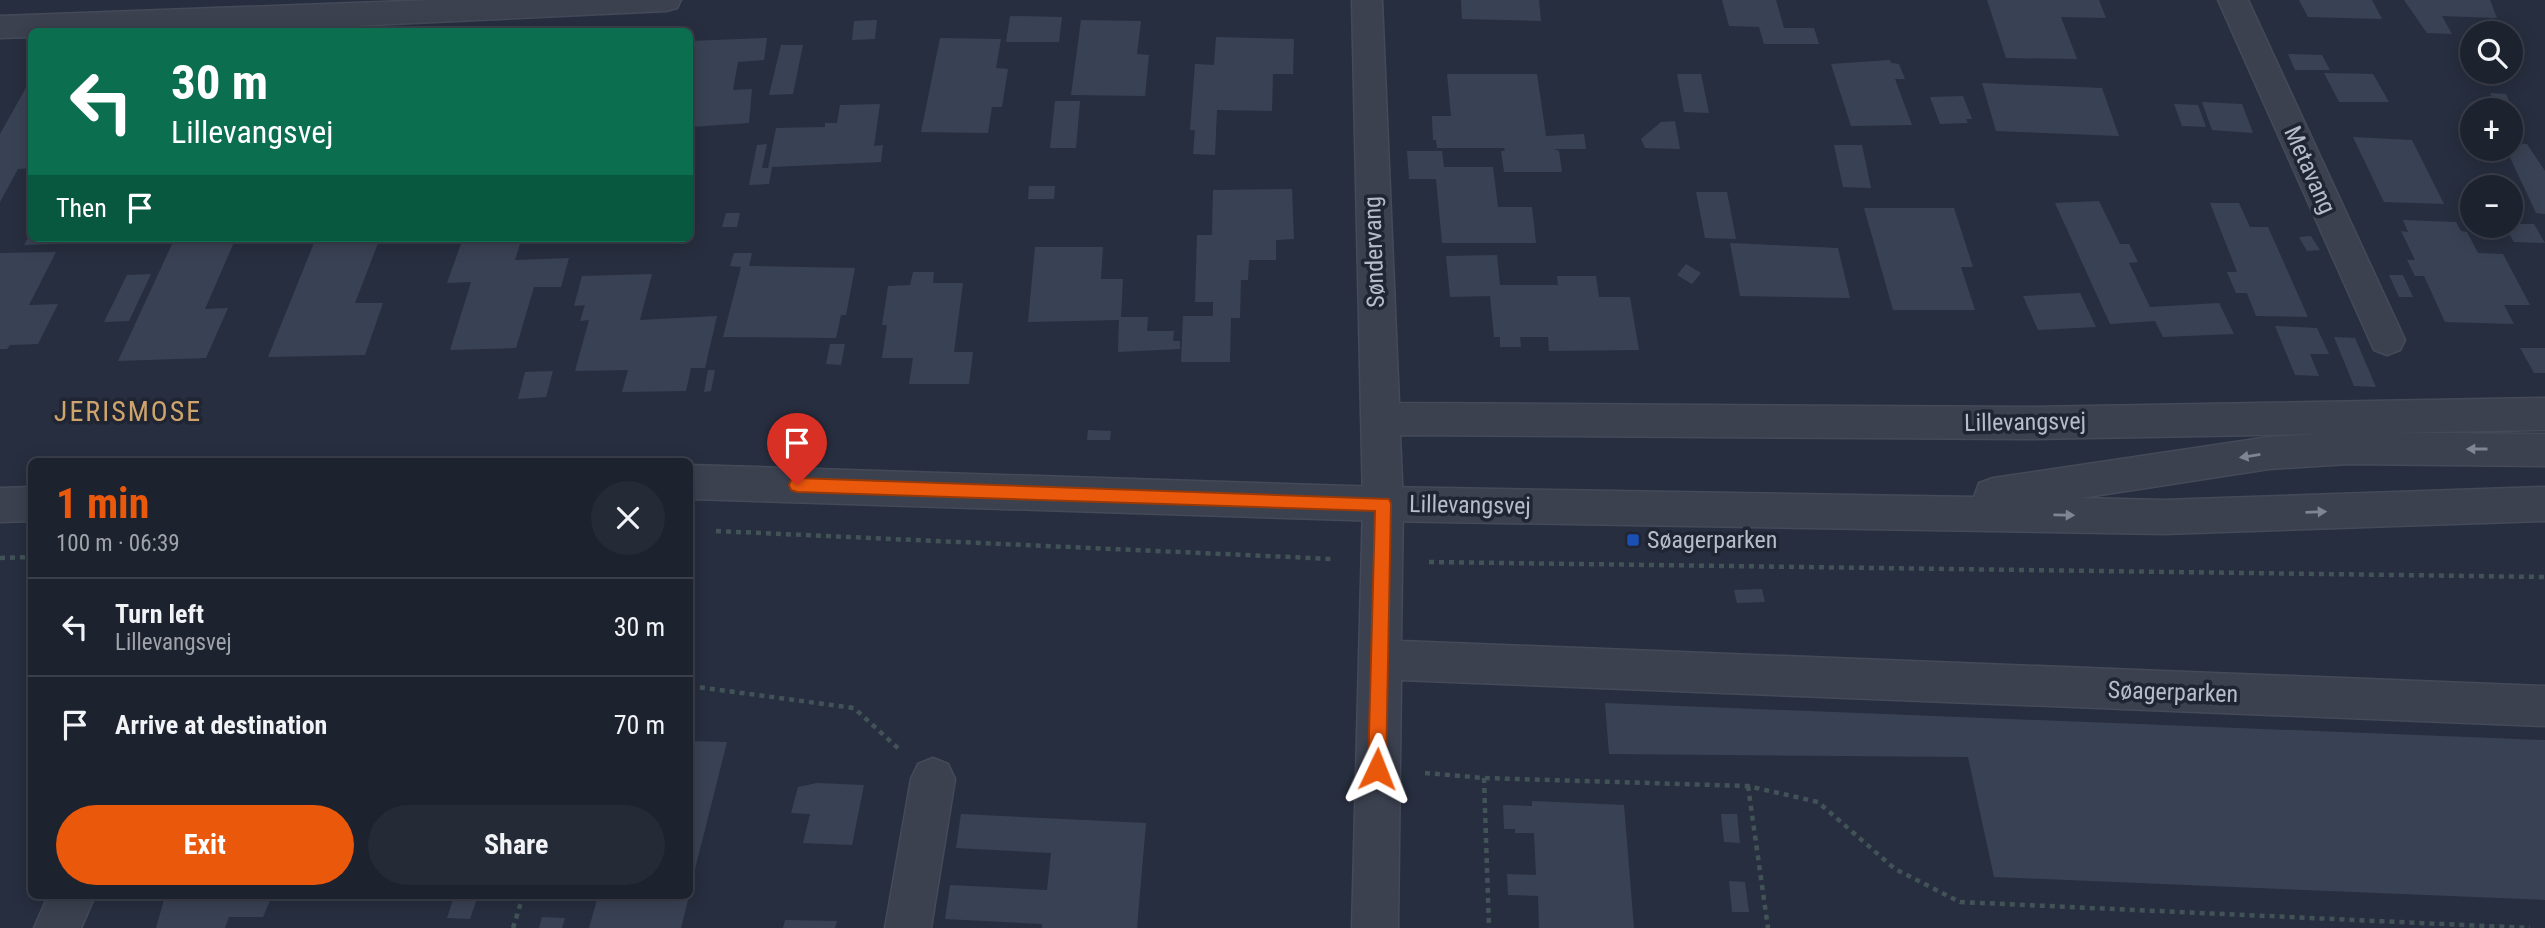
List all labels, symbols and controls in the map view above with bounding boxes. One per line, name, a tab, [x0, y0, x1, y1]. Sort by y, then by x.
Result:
map controls	[2460, 21, 2523, 238]
button: search	[2460, 21, 2523, 84]
text: 30 m	[171, 54, 268, 111]
icon: left	[56, 56, 147, 147]
button: +	[2460, 98, 2523, 161]
text: Lillevangsvej	[171, 113, 333, 151]
street label: Metavang	[2278, 122, 2342, 218]
button: −	[2460, 175, 2523, 238]
icon: arrive	[121, 189, 159, 227]
text: Then	[56, 193, 107, 223]
street label: Søndervang	[1358, 196, 1390, 308]
district label: JERISMOSE	[54, 395, 202, 428]
street label: Lillevangsvej	[1964, 407, 2086, 437]
pin	[767, 413, 827, 485]
icon: arrive	[778, 424, 816, 462]
one-way arrow	[2466, 443, 2488, 455]
one-way arrow	[2239, 451, 2261, 462]
text: 1 min	[56, 479, 149, 528]
button: close	[591, 481, 665, 555]
street label: Lillevangsvej	[1409, 490, 1531, 520]
one-way arrow	[2305, 507, 2327, 518]
one-way arrow	[2053, 509, 2075, 521]
place label: Søagerparken	[1647, 526, 1777, 554]
text: 100 m · 06:39	[56, 530, 180, 557]
marker: Søagerparken	[1625, 532, 1641, 548]
text: Turn left	[115, 599, 204, 629]
icon: left	[56, 608, 94, 646]
text: 30 m	[614, 612, 665, 642]
text: Lillevangsvej	[115, 629, 232, 656]
street label: Søagerparken	[2107, 676, 2239, 708]
icon: arrive	[56, 706, 94, 744]
text: Arrive at destination	[115, 710, 327, 740]
text: 70 m	[614, 710, 665, 740]
position arrow	[1340, 732, 1414, 806]
button: Exit	[56, 805, 354, 885]
button: Share	[368, 805, 665, 885]

